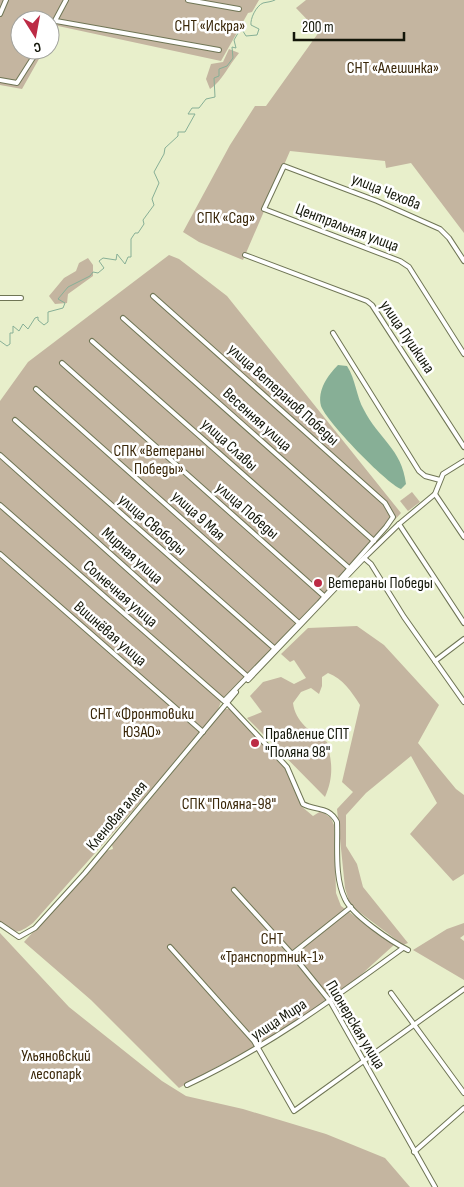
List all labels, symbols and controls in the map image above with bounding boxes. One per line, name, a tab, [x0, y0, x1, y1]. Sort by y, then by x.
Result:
north arrow	[10, 10, 60, 60]
scale bar	[294, 10, 404, 42]
park label: СНТ «Искра»	[175, 17, 245, 36]
text: 200 m	[302, 18, 334, 37]
text: С	[32, 38, 43, 56]
park label: СНТ «Алешинка»	[347, 59, 439, 78]
street label: улица Чехова	[349, 170, 423, 214]
street label: Центральная улица	[293, 200, 401, 256]
park label: СПК «Сад»	[197, 209, 255, 228]
street label: улица Пушкина	[376, 297, 438, 377]
street label: улица Ветеранов Победы	[224, 340, 342, 450]
street label: Весенняя улица	[219, 384, 295, 456]
street label: улица Славы	[197, 415, 261, 475]
park label: СПК «Ветераны Победы»	[114, 442, 204, 479]
street label: улица Победы	[212, 478, 282, 544]
street label: улица 9 Мая	[167, 487, 229, 545]
street label: улица Свободы	[114, 490, 190, 560]
street label: Мирная улица	[98, 524, 166, 588]
street label: Солнечная улица	[79, 557, 161, 631]
place label: Ветераны Победы	[328, 574, 433, 593]
marker: Ветераны Победы	[312, 577, 324, 589]
street label: Вишнёвая улица	[70, 597, 150, 671]
park label: СНТ «Фронтовики ЮЗАО»	[90, 705, 194, 742]
place label: Правление СПТ "Поляна 98"	[265, 725, 350, 762]
marker: Правление СПТ "Поляна 98"	[249, 737, 261, 749]
street label: Кленовая аллея	[82, 777, 152, 855]
park label: СПК "Поляна-98"	[182, 795, 276, 814]
park label: СНТ «Транспортник-1»	[220, 930, 324, 967]
street label: Пионерская улица	[321, 977, 389, 1073]
street label: улица Мира	[248, 995, 310, 1045]
park label: Ульяновский лесопарк	[21, 1047, 91, 1084]

